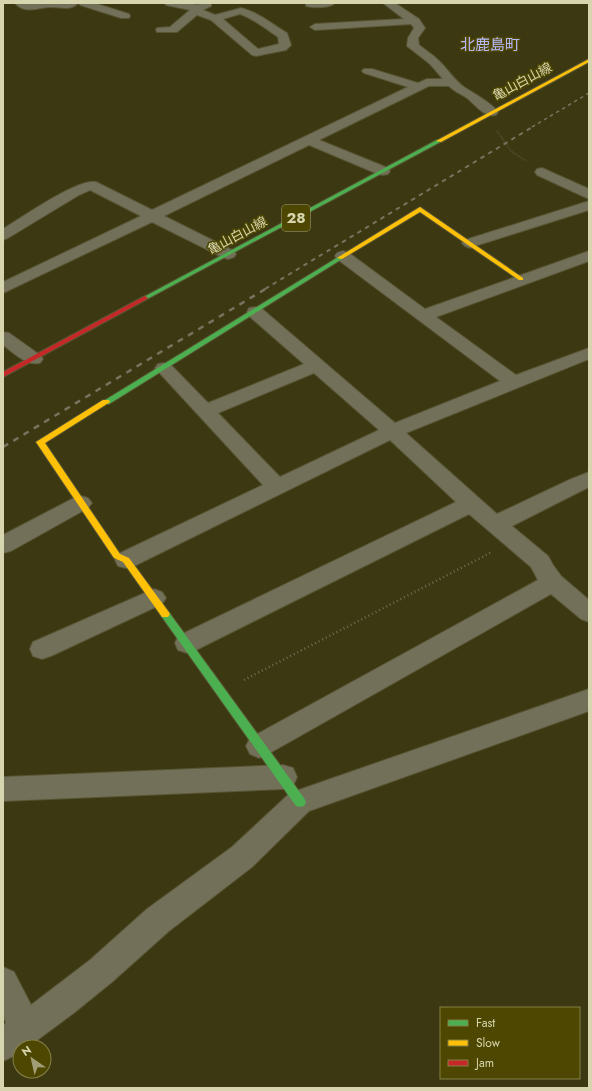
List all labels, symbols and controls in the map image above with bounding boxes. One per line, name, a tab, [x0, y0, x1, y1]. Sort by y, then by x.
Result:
district label: 北鹿島町	[460, 34, 520, 56]
street label: 亀山白山線	[489, 58, 555, 105]
road number: 28	[282, 205, 310, 231]
street label: 亀山白山線	[204, 212, 270, 259]
legend	[440, 1007, 580, 1079]
text: Fast	[476, 1014, 495, 1032]
text: Slow	[476, 1034, 501, 1052]
north arrow	[12, 1039, 52, 1079]
text: N	[18, 1042, 35, 1060]
text: Jam	[474, 1054, 494, 1072]

